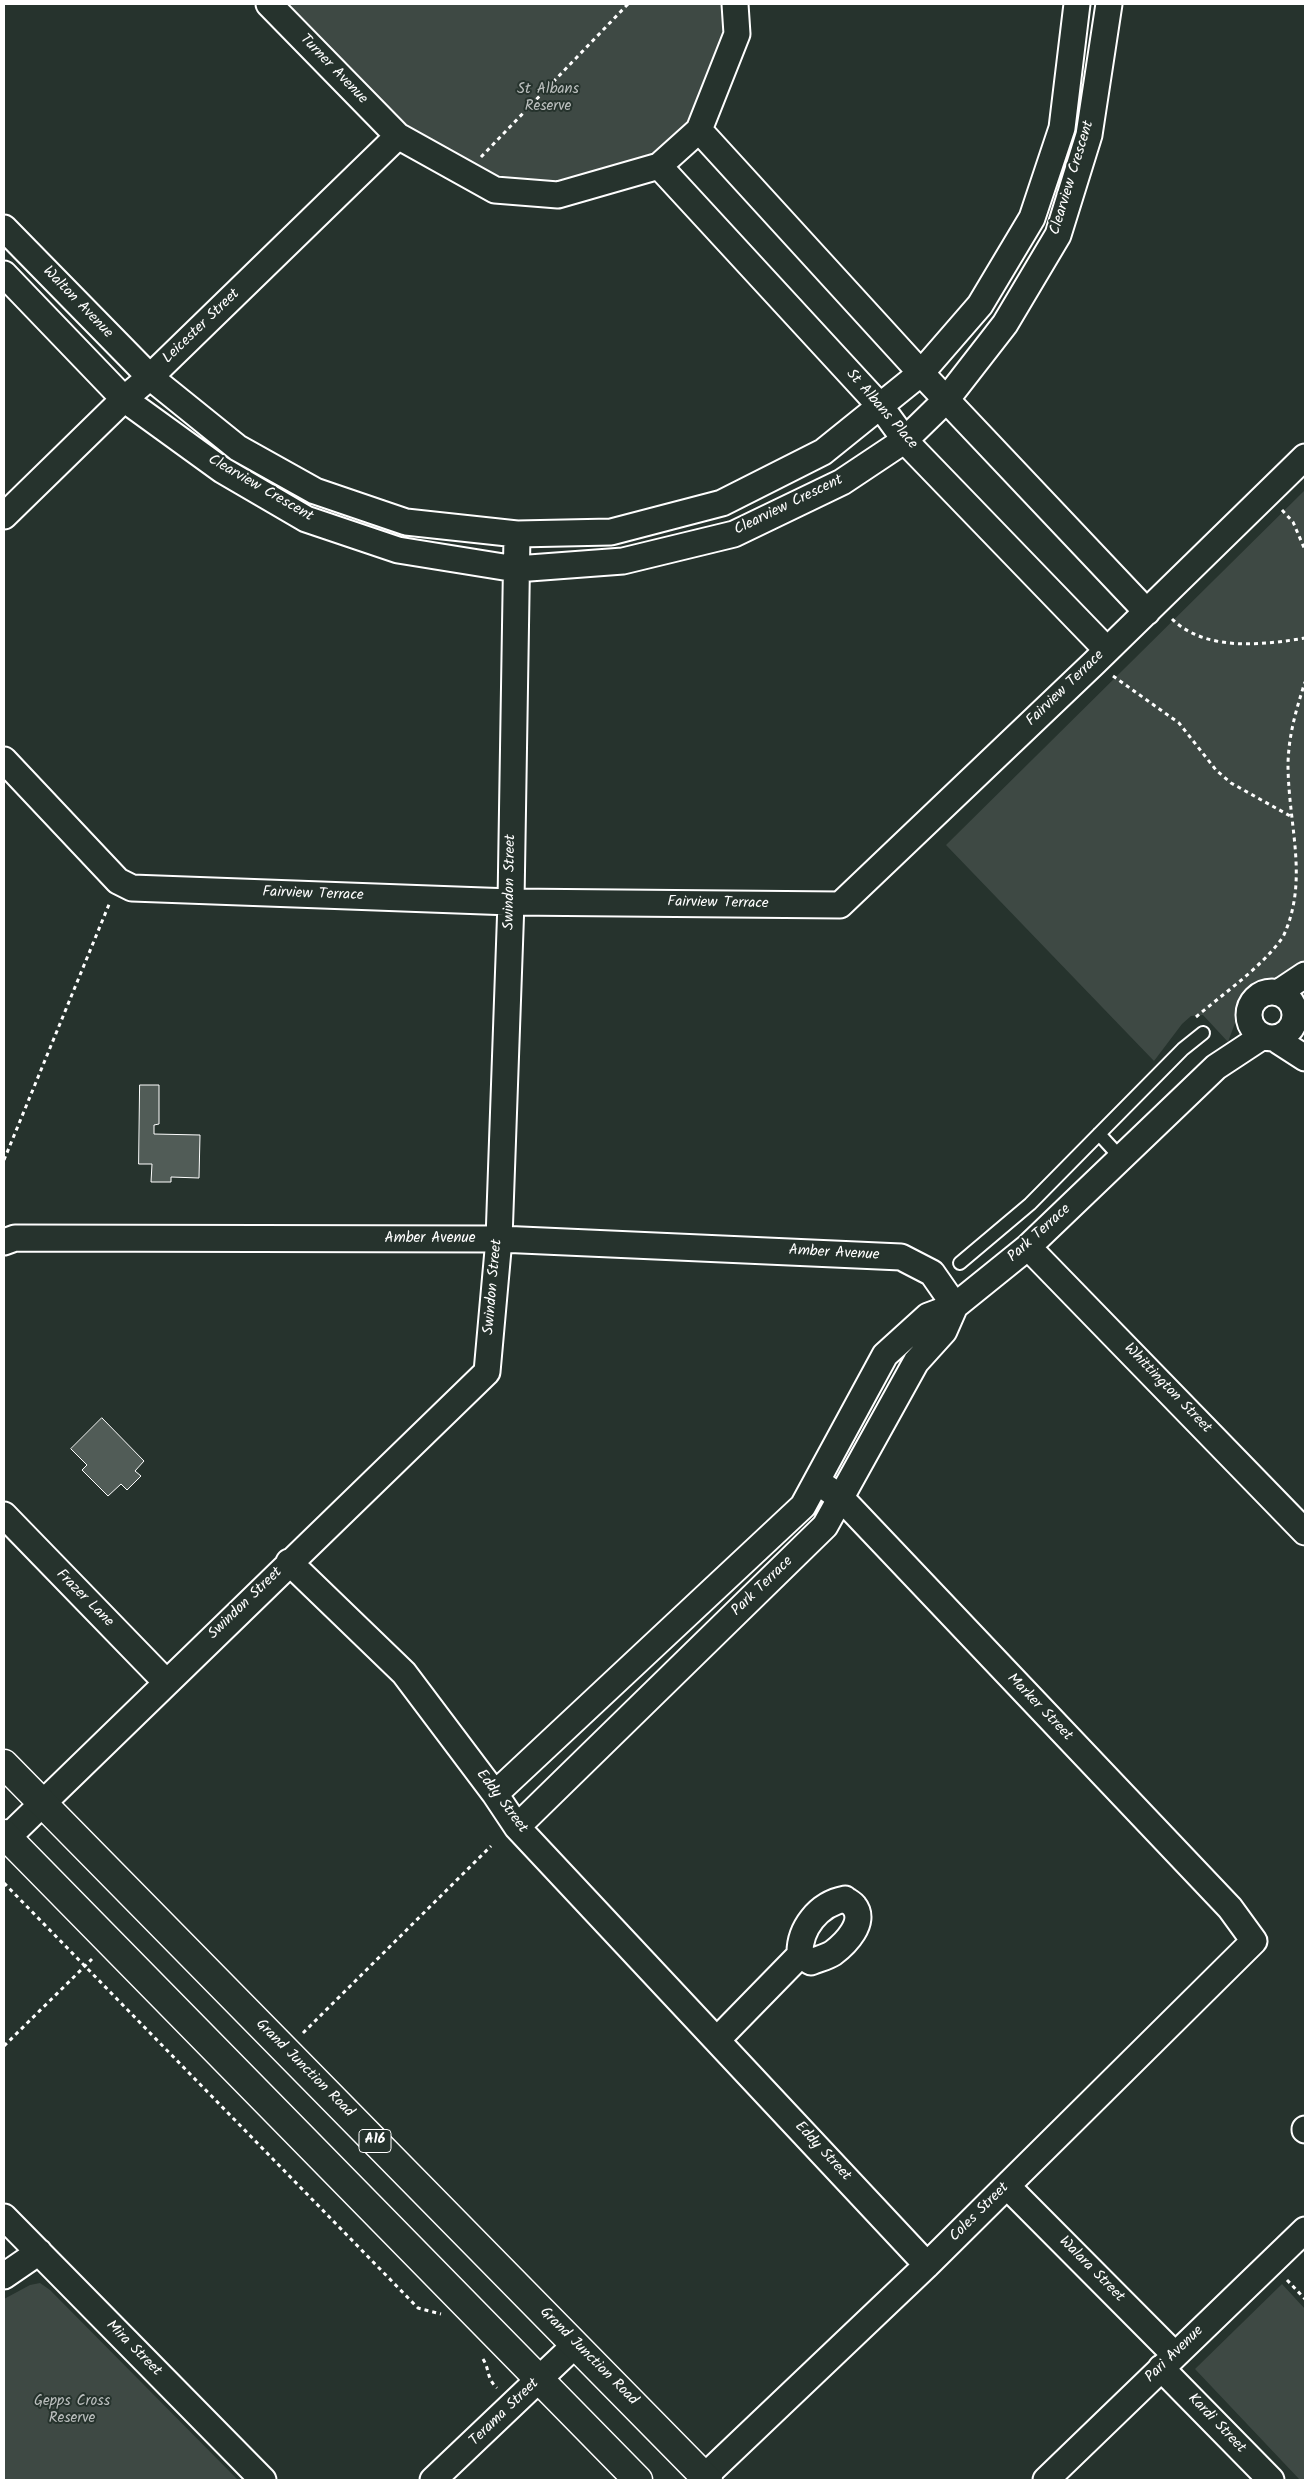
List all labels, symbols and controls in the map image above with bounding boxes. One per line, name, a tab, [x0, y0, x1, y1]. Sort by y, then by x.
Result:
street label: Turner Avenue	[295, 31, 371, 109]
park label: St Albans Reserve	[517, 81, 579, 116]
street label: Clearview Crescent	[1047, 119, 1099, 237]
street label: Walton Avenue	[38, 263, 116, 343]
street label: Leicester Street	[160, 286, 244, 368]
street label: St Albans Place	[841, 366, 921, 454]
street label: Clearview Crescent	[204, 452, 316, 526]
street label: Clearview Crescent	[732, 472, 846, 540]
street label: Fairview Terrace	[1023, 647, 1109, 731]
street label: Swindon Street	[501, 834, 521, 930]
street label: Fairview Terrace	[262, 884, 364, 906]
street label: Fairview Terrace	[667, 894, 769, 914]
street label: Park Terrace	[1005, 1201, 1075, 1267]
street label: Amber Avenue	[385, 1230, 475, 1248]
street label: Swindon Street	[481, 1238, 507, 1336]
street label: Amber Avenue	[788, 1243, 880, 1265]
street label: Whittington Street	[1119, 1340, 1215, 1438]
street label: Park Terrace	[729, 1553, 797, 1621]
street label: Swindon Street	[205, 1564, 287, 1644]
street label: Frazer Lane	[51, 1566, 117, 1632]
street label: Marker Street	[1002, 1671, 1076, 1745]
street label: Eddy Street	[471, 1767, 531, 1837]
street label: Grand Junction Road	[251, 2016, 357, 2122]
street label: Eddy Street	[790, 2118, 854, 2186]
road number: A16	[359, 2130, 391, 2152]
street label: Coles Street	[947, 2180, 1013, 2246]
street label: Walara Street	[1054, 2233, 1128, 2307]
street label: Grand Junction Road	[535, 2304, 641, 2410]
street label: Mira Street	[101, 2317, 165, 2381]
street label: Pari Avenue	[1142, 2323, 1208, 2387]
street label: Terama Street	[466, 2375, 544, 2451]
street label: Kardi Street	[1183, 2390, 1249, 2458]
park label: Gepps Cross Reserve	[34, 2393, 110, 2428]

